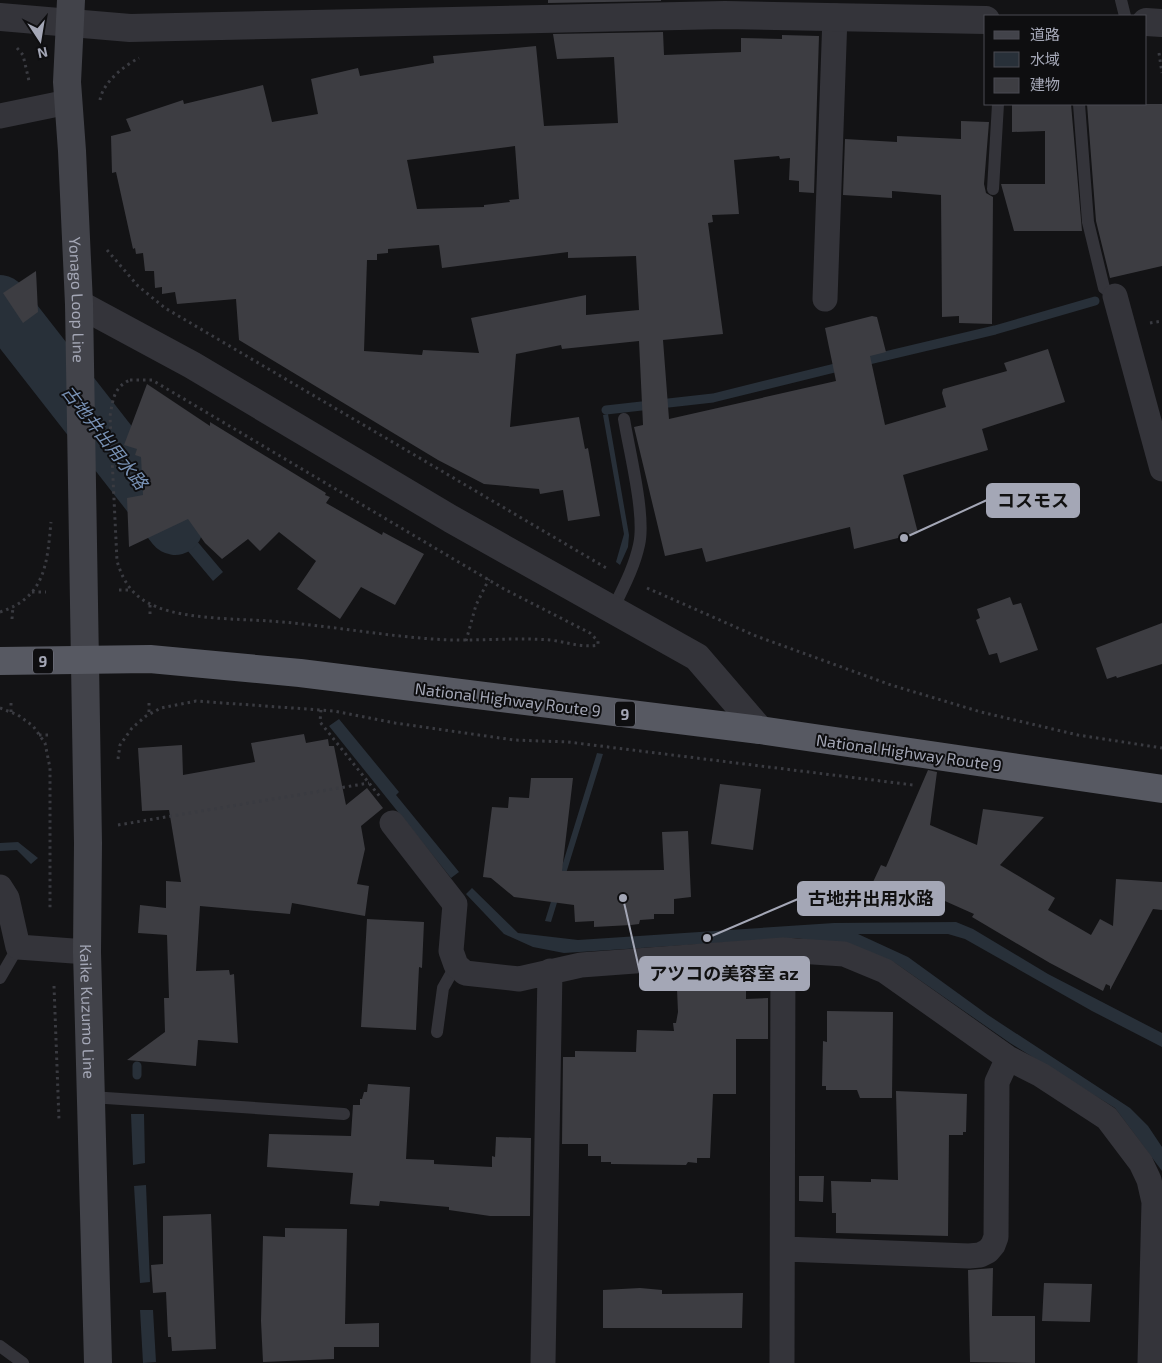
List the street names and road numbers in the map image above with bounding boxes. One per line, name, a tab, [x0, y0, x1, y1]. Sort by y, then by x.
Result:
street label: Yonago Loop Line	[66, 236, 89, 363]
road number: 9	[33, 648, 53, 674]
street label: National Highway Route 9	[414, 678, 602, 720]
road number: 9	[615, 702, 635, 726]
street label: National Highway Route 9	[815, 730, 1003, 774]
street label: Kaike Kuzumo Line	[77, 944, 100, 1079]

